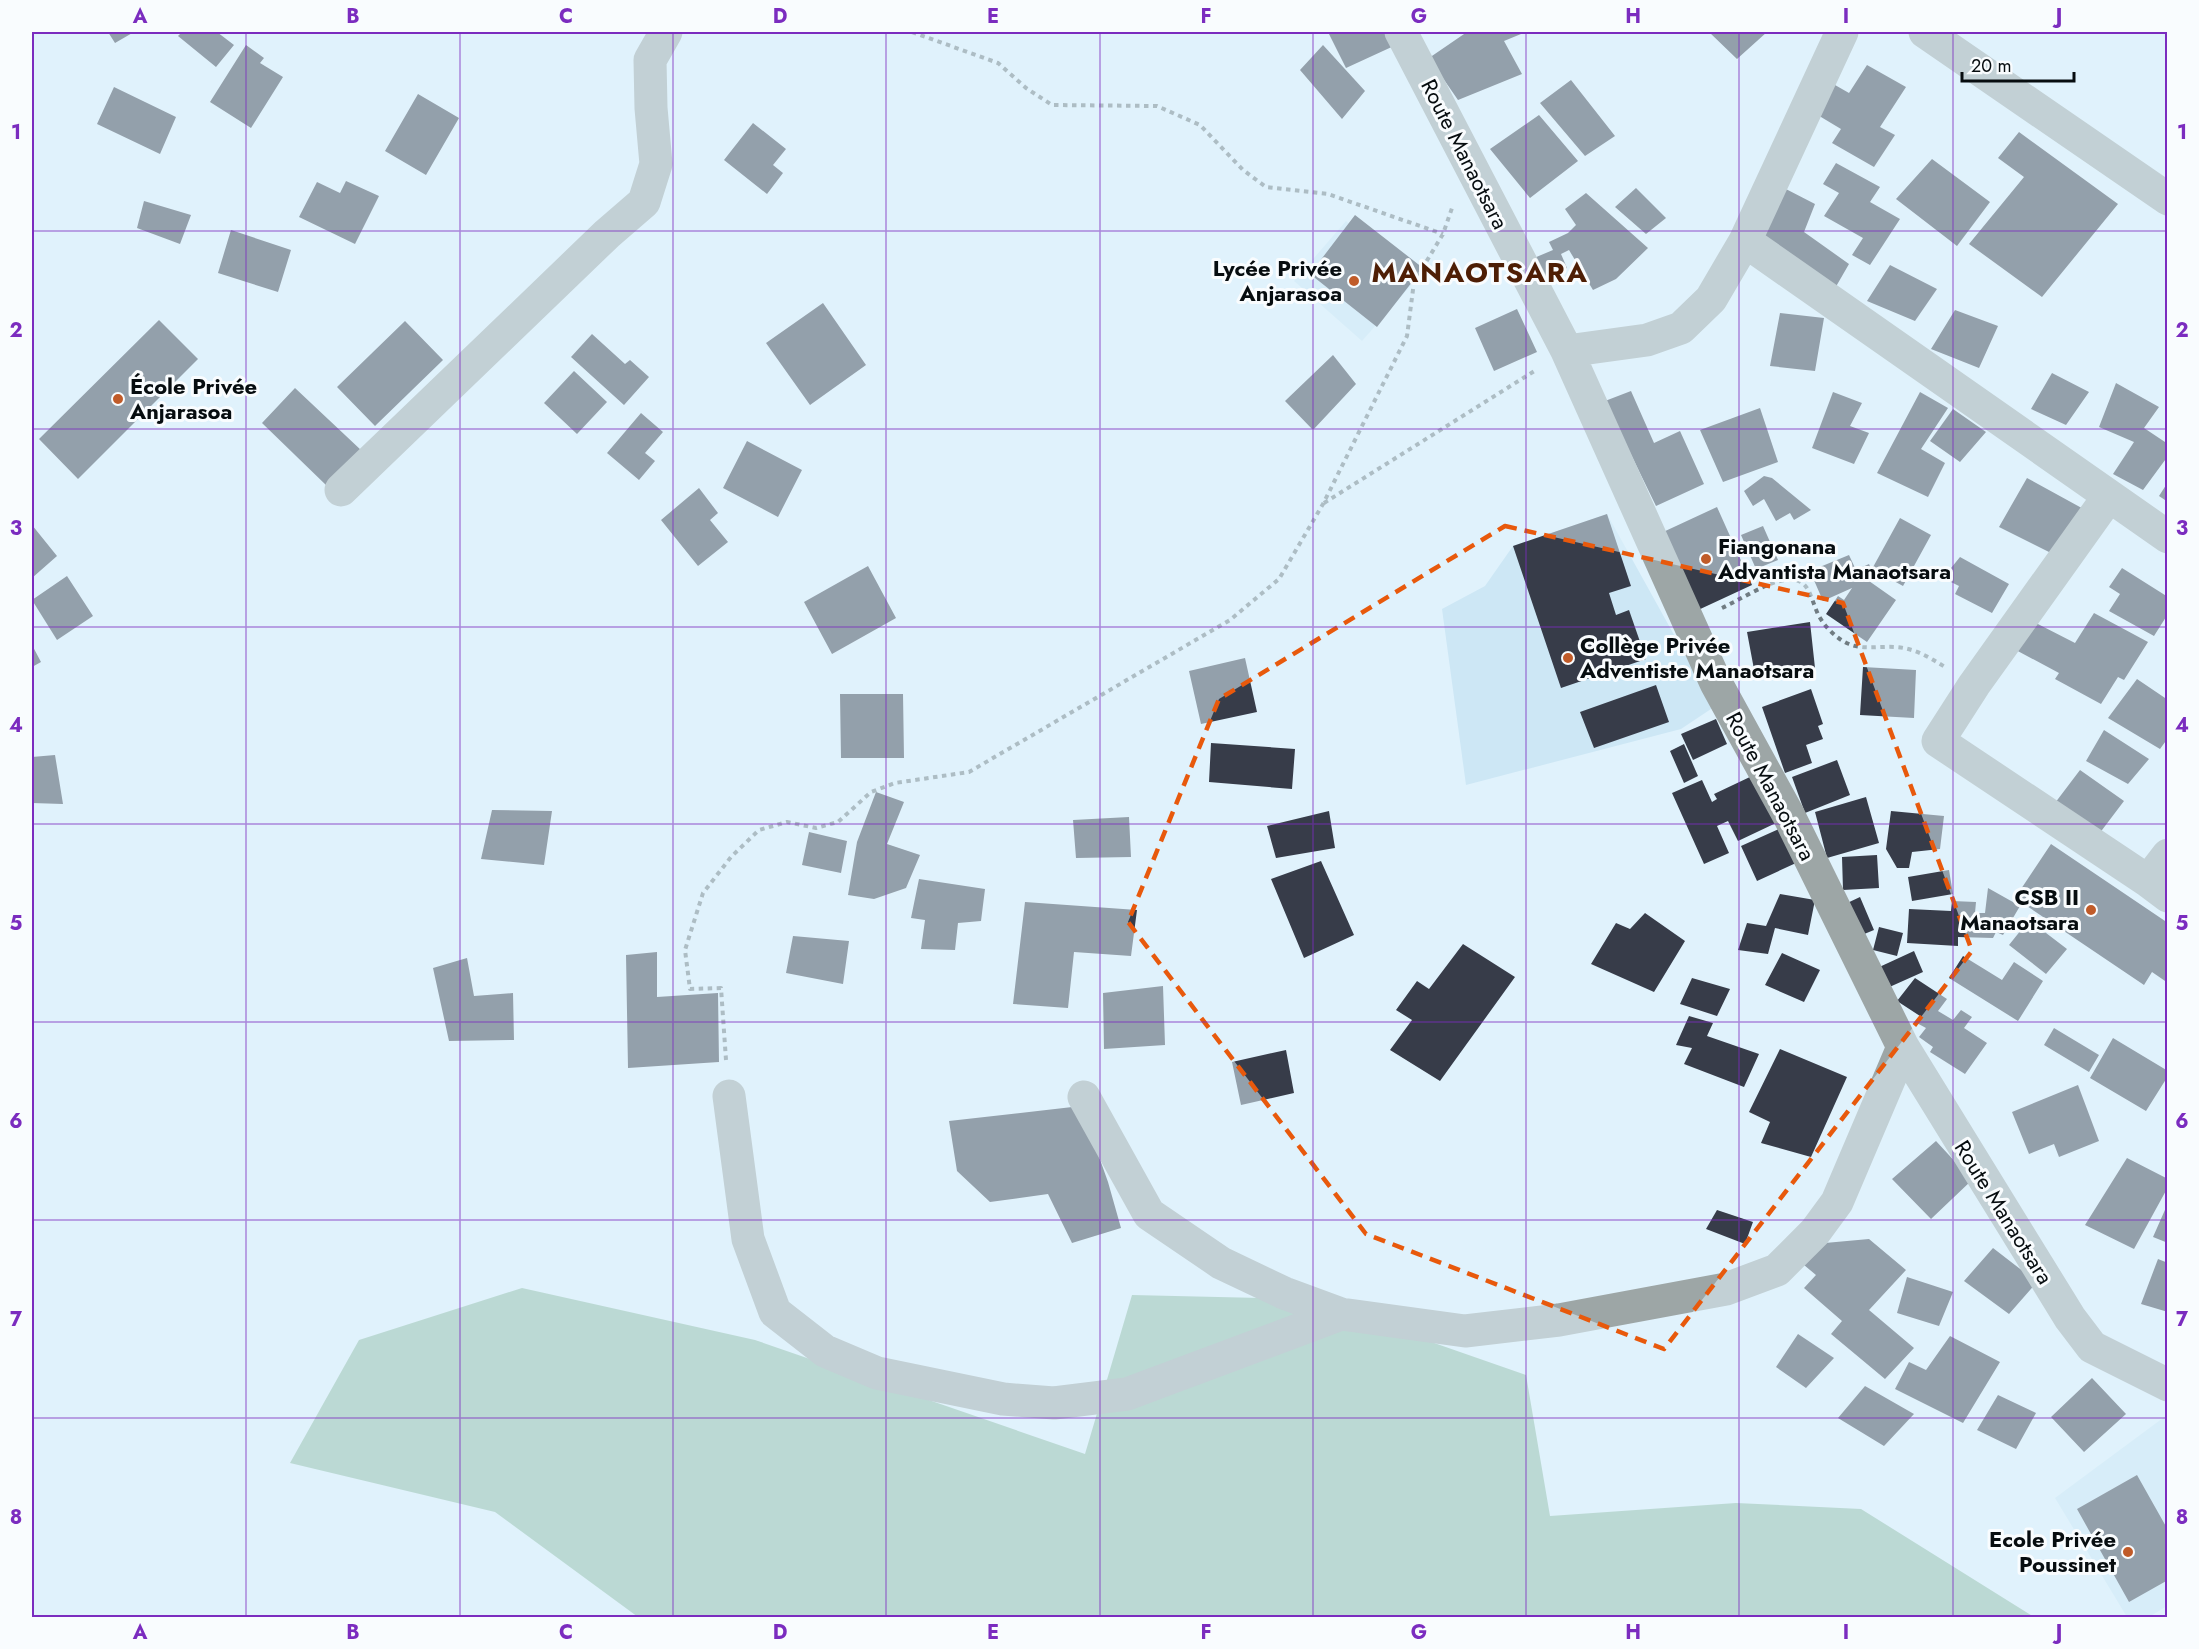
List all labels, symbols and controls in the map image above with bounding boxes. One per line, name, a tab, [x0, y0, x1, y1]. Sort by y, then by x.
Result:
text: A	[132, 2, 148, 31]
text: B	[346, 2, 360, 31]
text: C	[559, 2, 573, 31]
text: D	[773, 2, 787, 31]
text: E	[987, 2, 999, 31]
text: F	[1200, 2, 1212, 31]
text: G	[1411, 2, 1427, 31]
text: H	[1625, 2, 1641, 31]
text: I	[1843, 2, 1849, 31]
text: J	[2052, 2, 2062, 31]
scale bar	[1962, 45, 2074, 83]
text: 20 m	[1971, 53, 2011, 79]
street label: Route Manaotsara	[1413, 73, 1517, 235]
text: 1	[11, 118, 21, 147]
text: 1	[2177, 118, 2187, 147]
place label: Lycée Privée Anjarasoa	[1213, 252, 1342, 309]
district label: MANAOTSARA	[1371, 252, 1589, 293]
marker: Lycée Privée Anjarasoa	[1347, 274, 1361, 288]
text: 2	[9, 316, 23, 345]
text: 2	[2175, 316, 2189, 345]
place label: École Privée Anjarasoa	[129, 370, 257, 427]
marker: École Privée Anjarasoa	[111, 392, 125, 406]
text: 3	[10, 514, 22, 543]
text: 3	[2176, 514, 2188, 543]
place label: Fiangonana Advantista Manaotsara	[1717, 530, 1951, 587]
marker: Fiangonana Advantista Manaotsara	[1699, 552, 1713, 566]
place label: Collège Privée Adventiste Manaotsara	[1579, 629, 1814, 686]
marker: Collège Privée Adventiste Manaotsara	[1561, 651, 1575, 665]
street label: Route Manaotsara	[1718, 706, 1824, 866]
text: 4	[9, 711, 23, 740]
text: 4	[2175, 711, 2189, 740]
place label: CSB II Manaotsara	[1960, 881, 2079, 938]
marker: CSB II Manaotsara	[2084, 903, 2098, 917]
text: 5	[10, 909, 23, 938]
text: 5	[2176, 909, 2189, 938]
text: 6	[9, 1107, 23, 1136]
text: 6	[2175, 1107, 2189, 1136]
street label: Route Manaotsara	[1947, 1134, 2061, 1290]
text: 7	[10, 1305, 23, 1334]
text: 7	[2176, 1305, 2189, 1334]
text: 8	[10, 1503, 22, 1532]
text: 8	[2176, 1503, 2188, 1532]
place label: Ecole Privée Poussinet	[1989, 1523, 2116, 1580]
marker: Ecole Privée Poussinet	[2121, 1545, 2135, 1559]
text: A	[132, 1618, 148, 1647]
text: B	[346, 1618, 360, 1647]
text: C	[559, 1618, 573, 1647]
text: D	[773, 1618, 787, 1647]
text: E	[987, 1618, 999, 1647]
text: F	[1200, 1618, 1212, 1647]
text: G	[1411, 1618, 1427, 1647]
text: H	[1625, 1618, 1641, 1647]
text: I	[1843, 1618, 1849, 1647]
text: J	[2052, 1618, 2062, 1647]

